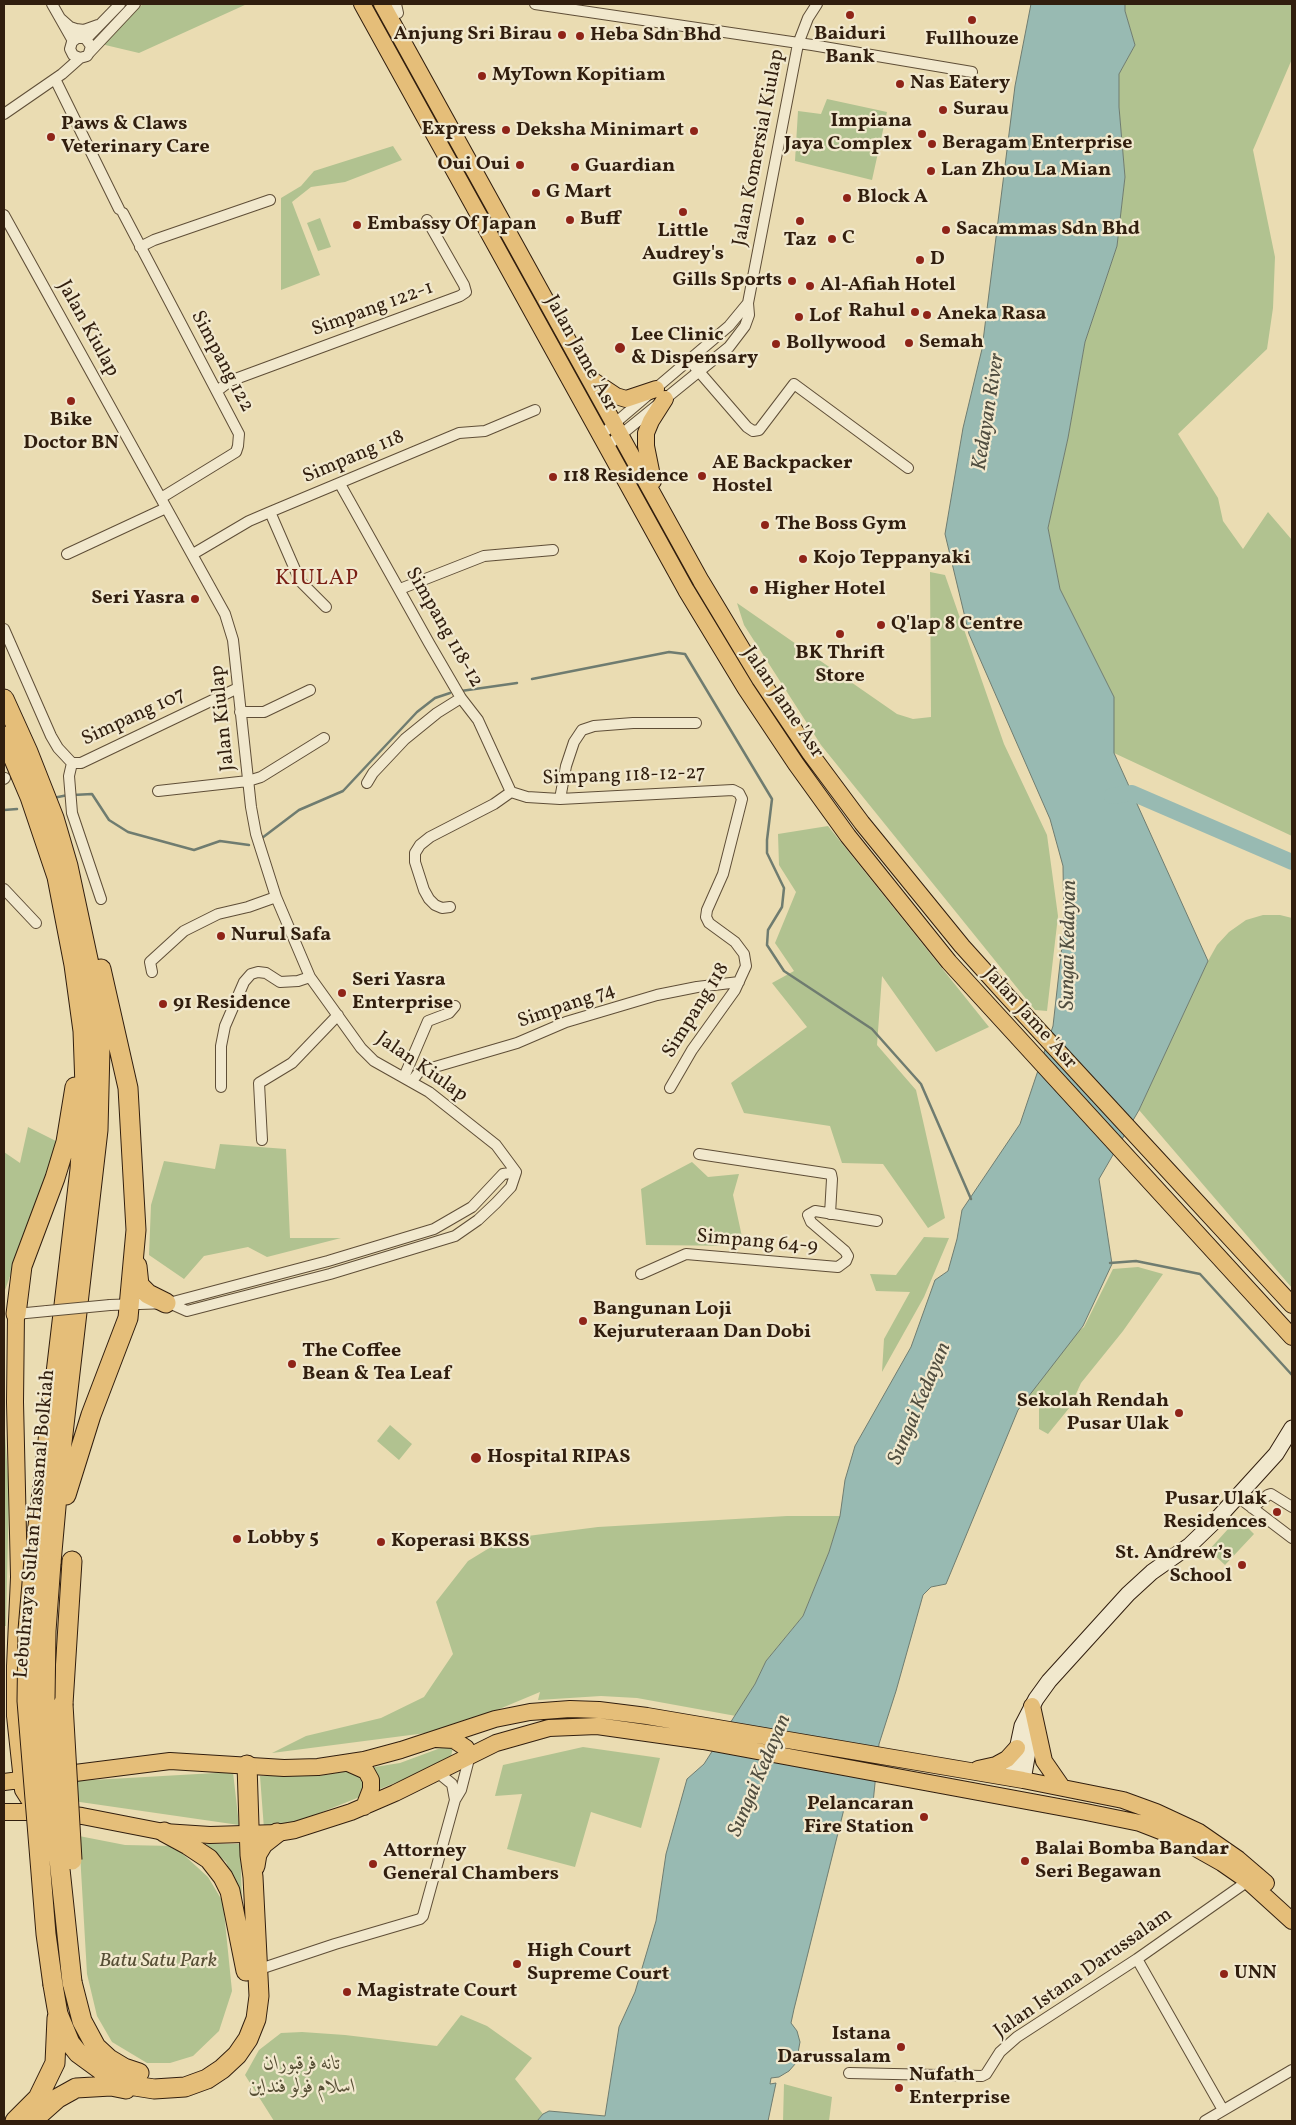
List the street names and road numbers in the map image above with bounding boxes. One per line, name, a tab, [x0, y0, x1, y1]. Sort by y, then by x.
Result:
street label: Jalan Komersial Kiulap	[729, 47, 791, 249]
street label: Jalan Kiulap	[51, 277, 123, 381]
street label: Simpang 122-1	[309, 277, 437, 343]
street label: Jalan Jame 'Asr	[538, 292, 622, 416]
street label: Simpang 122	[184, 307, 258, 417]
street label: Simpang 118	[300, 426, 408, 490]
street label: Simpang 118-12	[399, 564, 487, 692]
street label: Jalan Jame 'Asr	[736, 643, 828, 763]
street label: Jalan Kiulap	[206, 664, 242, 772]
street label: Simpang 107	[78, 683, 190, 753]
street label: Simpang 118-12-27	[542, 762, 706, 792]
street label: Simpang 118	[658, 959, 736, 1063]
street label: Jalan Jame 'Asr	[977, 963, 1081, 1075]
street label: Simpang 74	[515, 979, 619, 1035]
street label: Jalan Kiulap	[370, 1028, 472, 1108]
street label: Simpang 64-9	[695, 1226, 819, 1260]
street label: Lebuhraya Sultan Hassanal Bolkiah	[11, 1368, 61, 1680]
street label: Jalan Istana Darussalam	[990, 1903, 1178, 2045]

